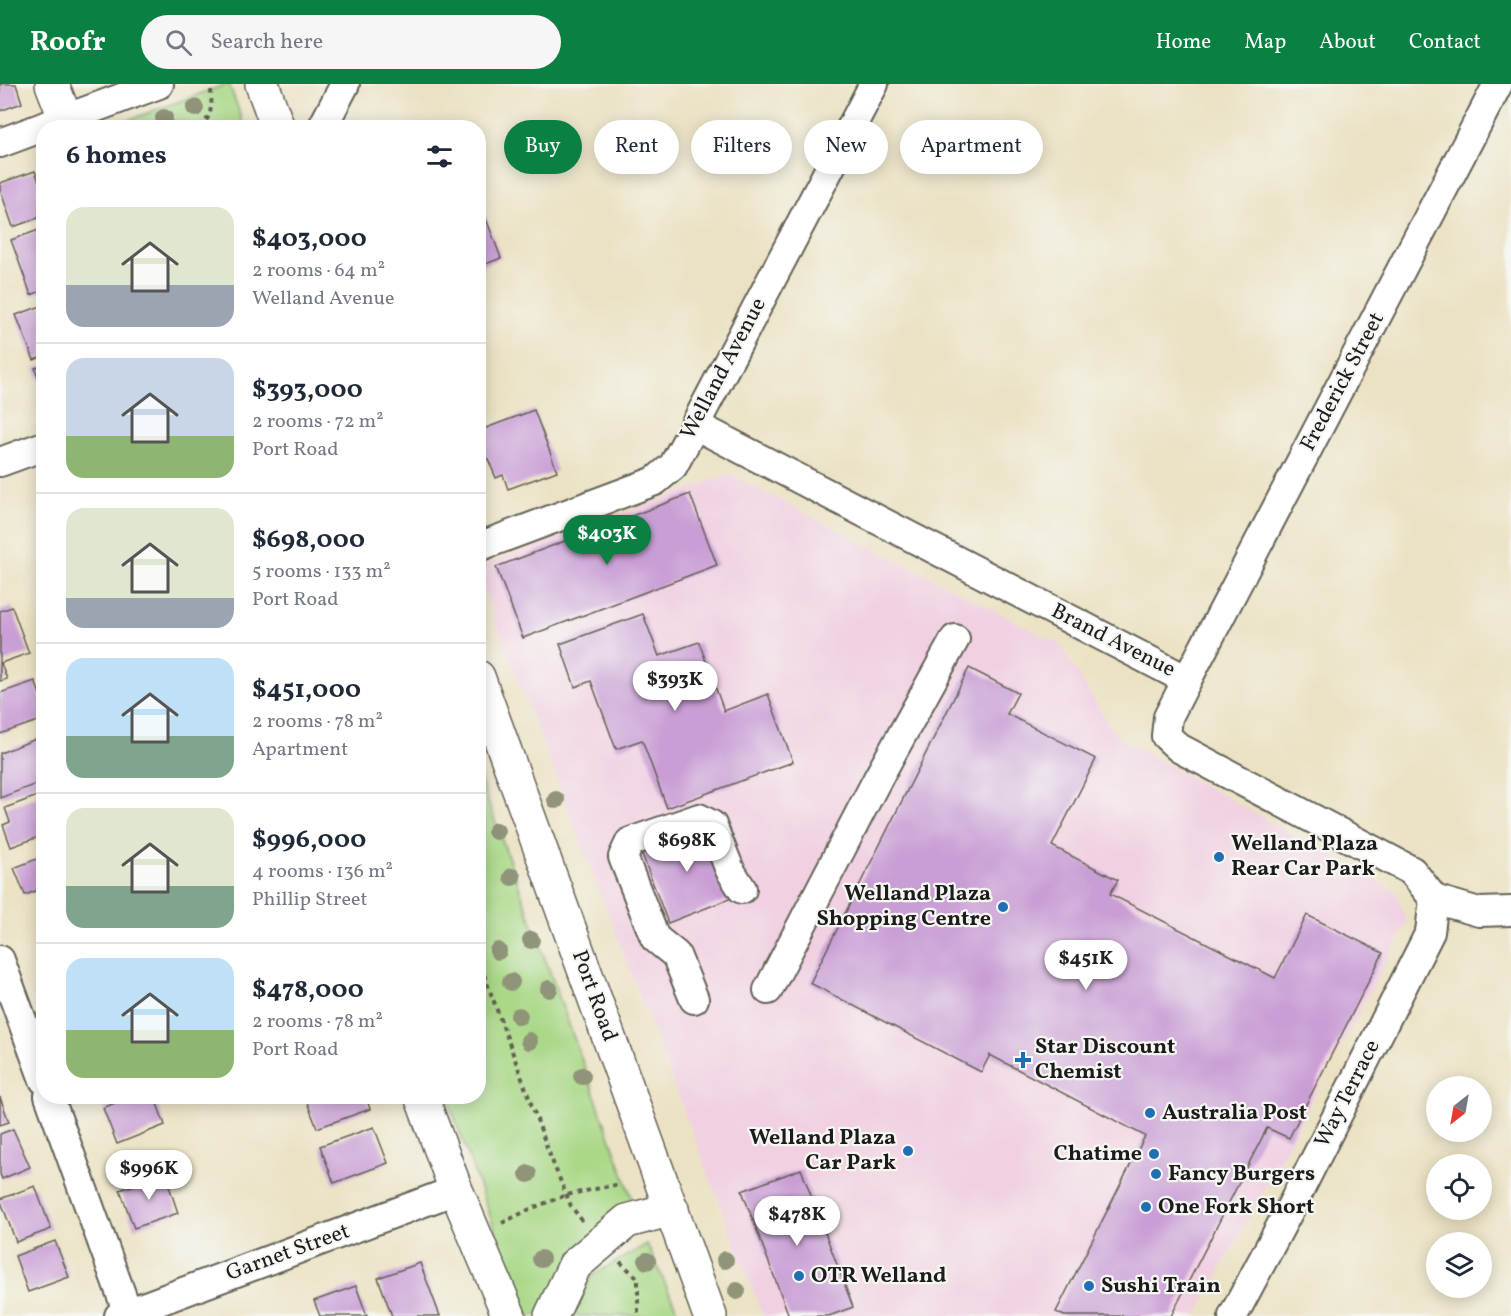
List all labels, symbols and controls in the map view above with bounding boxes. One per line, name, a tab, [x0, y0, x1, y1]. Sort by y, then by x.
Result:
search box	[141, 15, 561, 69]
text: Roofr	[30, 23, 105, 62]
icon: search	[162, 26, 195, 59]
text: Search here	[210, 27, 323, 58]
text: Home	[1156, 28, 1211, 57]
text: Map	[1244, 28, 1286, 57]
text: About	[1319, 28, 1376, 57]
text: Contact	[1409, 28, 1481, 57]
chip: Buy	[504, 120, 582, 174]
chip: Rent	[594, 120, 679, 174]
chip: Filters	[691, 120, 792, 174]
chip: New	[804, 120, 888, 174]
chip: Apartment	[900, 120, 1043, 174]
text: 6 homes	[66, 138, 167, 174]
icon: filters	[423, 140, 456, 173]
text: $403,000	[252, 221, 367, 257]
icon: home	[114, 231, 186, 303]
text: 2 rooms · 64 m²	[252, 257, 385, 285]
text: Welland Avenue	[252, 285, 395, 313]
street label: Welland Avenue	[674, 293, 774, 445]
street label: Frederick Street	[1293, 307, 1393, 457]
text: $393,000	[252, 372, 363, 408]
icon: home	[114, 382, 186, 454]
text: 2 rooms · 72 m²	[252, 408, 384, 436]
text: Port Road	[252, 436, 338, 464]
pin: $403K	[565, 515, 649, 566]
text: $403K	[577, 520, 637, 548]
text: $698,000	[252, 522, 365, 558]
icon: home	[114, 532, 186, 604]
text: 5 rooms · 133 m²	[252, 558, 391, 586]
text: Port Road	[252, 586, 338, 614]
street label: Brand Avenue	[1045, 596, 1181, 686]
pin: $393K	[633, 661, 717, 712]
text: $393K	[647, 666, 703, 694]
text: $451,000	[252, 672, 361, 708]
icon: home	[114, 682, 186, 754]
text: 2 rooms · 78 m²	[252, 708, 383, 736]
text: Apartment	[252, 736, 348, 764]
text: $996,000	[252, 822, 366, 858]
pin: $698K	[645, 822, 729, 873]
text: $698K	[658, 827, 716, 855]
place label: Welland Plaza Rear Car Park	[1231, 829, 1378, 885]
icon: home	[114, 832, 186, 904]
marker: Welland Plaza Rear Car Park	[1212, 850, 1226, 864]
text: 4 rooms · 136 m²	[252, 858, 393, 886]
place label: Welland Plaza Shopping Centre	[817, 879, 991, 935]
text: Phillip Street	[252, 886, 367, 914]
marker: Welland Plaza Shopping Centre	[996, 900, 1010, 914]
pin: $451K	[1044, 940, 1128, 991]
text: $451K	[1058, 945, 1114, 973]
street label: Port Road	[563, 946, 625, 1046]
text: $478,000	[252, 972, 364, 1008]
icon: home	[114, 982, 186, 1054]
text: 2 rooms · 78 m²	[252, 1008, 383, 1036]
place label: Star Discount Chemist	[1035, 1032, 1175, 1088]
street label: Way Terrace	[1308, 1035, 1388, 1153]
text: Port Road	[252, 1036, 338, 1064]
marker: Star Discount Chemist	[1016, 1053, 1030, 1067]
north arrow	[1426, 1076, 1492, 1142]
map controls	[1426, 1076, 1492, 1298]
place label: Australia Post	[1162, 1098, 1307, 1129]
marker: Australia Post	[1143, 1106, 1157, 1120]
place label: Welland Plaza Car Park	[749, 1123, 896, 1179]
place label: Chatime	[1054, 1139, 1142, 1170]
marker: Welland Plaza Car Park	[901, 1144, 915, 1158]
marker: Chatime	[1147, 1147, 1161, 1161]
pin: $996K	[107, 1150, 191, 1201]
button: locate	[1426, 1154, 1492, 1220]
text: $996K	[119, 1155, 179, 1183]
place label: Fancy Burgers	[1168, 1159, 1315, 1190]
marker: Fancy Burgers	[1149, 1167, 1163, 1181]
place label: One Fork Short	[1158, 1192, 1314, 1223]
pin: $478K	[755, 1196, 839, 1247]
marker: One Fork Short	[1139, 1200, 1153, 1214]
text: $478K	[768, 1201, 826, 1229]
street label: Garnet Street	[222, 1216, 354, 1290]
button: layers	[1426, 1232, 1492, 1298]
place label: OTR Welland	[811, 1261, 946, 1292]
marker: OTR Welland	[792, 1269, 806, 1283]
place label: Sushi Train	[1101, 1271, 1221, 1302]
marker: Sushi Train	[1082, 1279, 1096, 1293]

